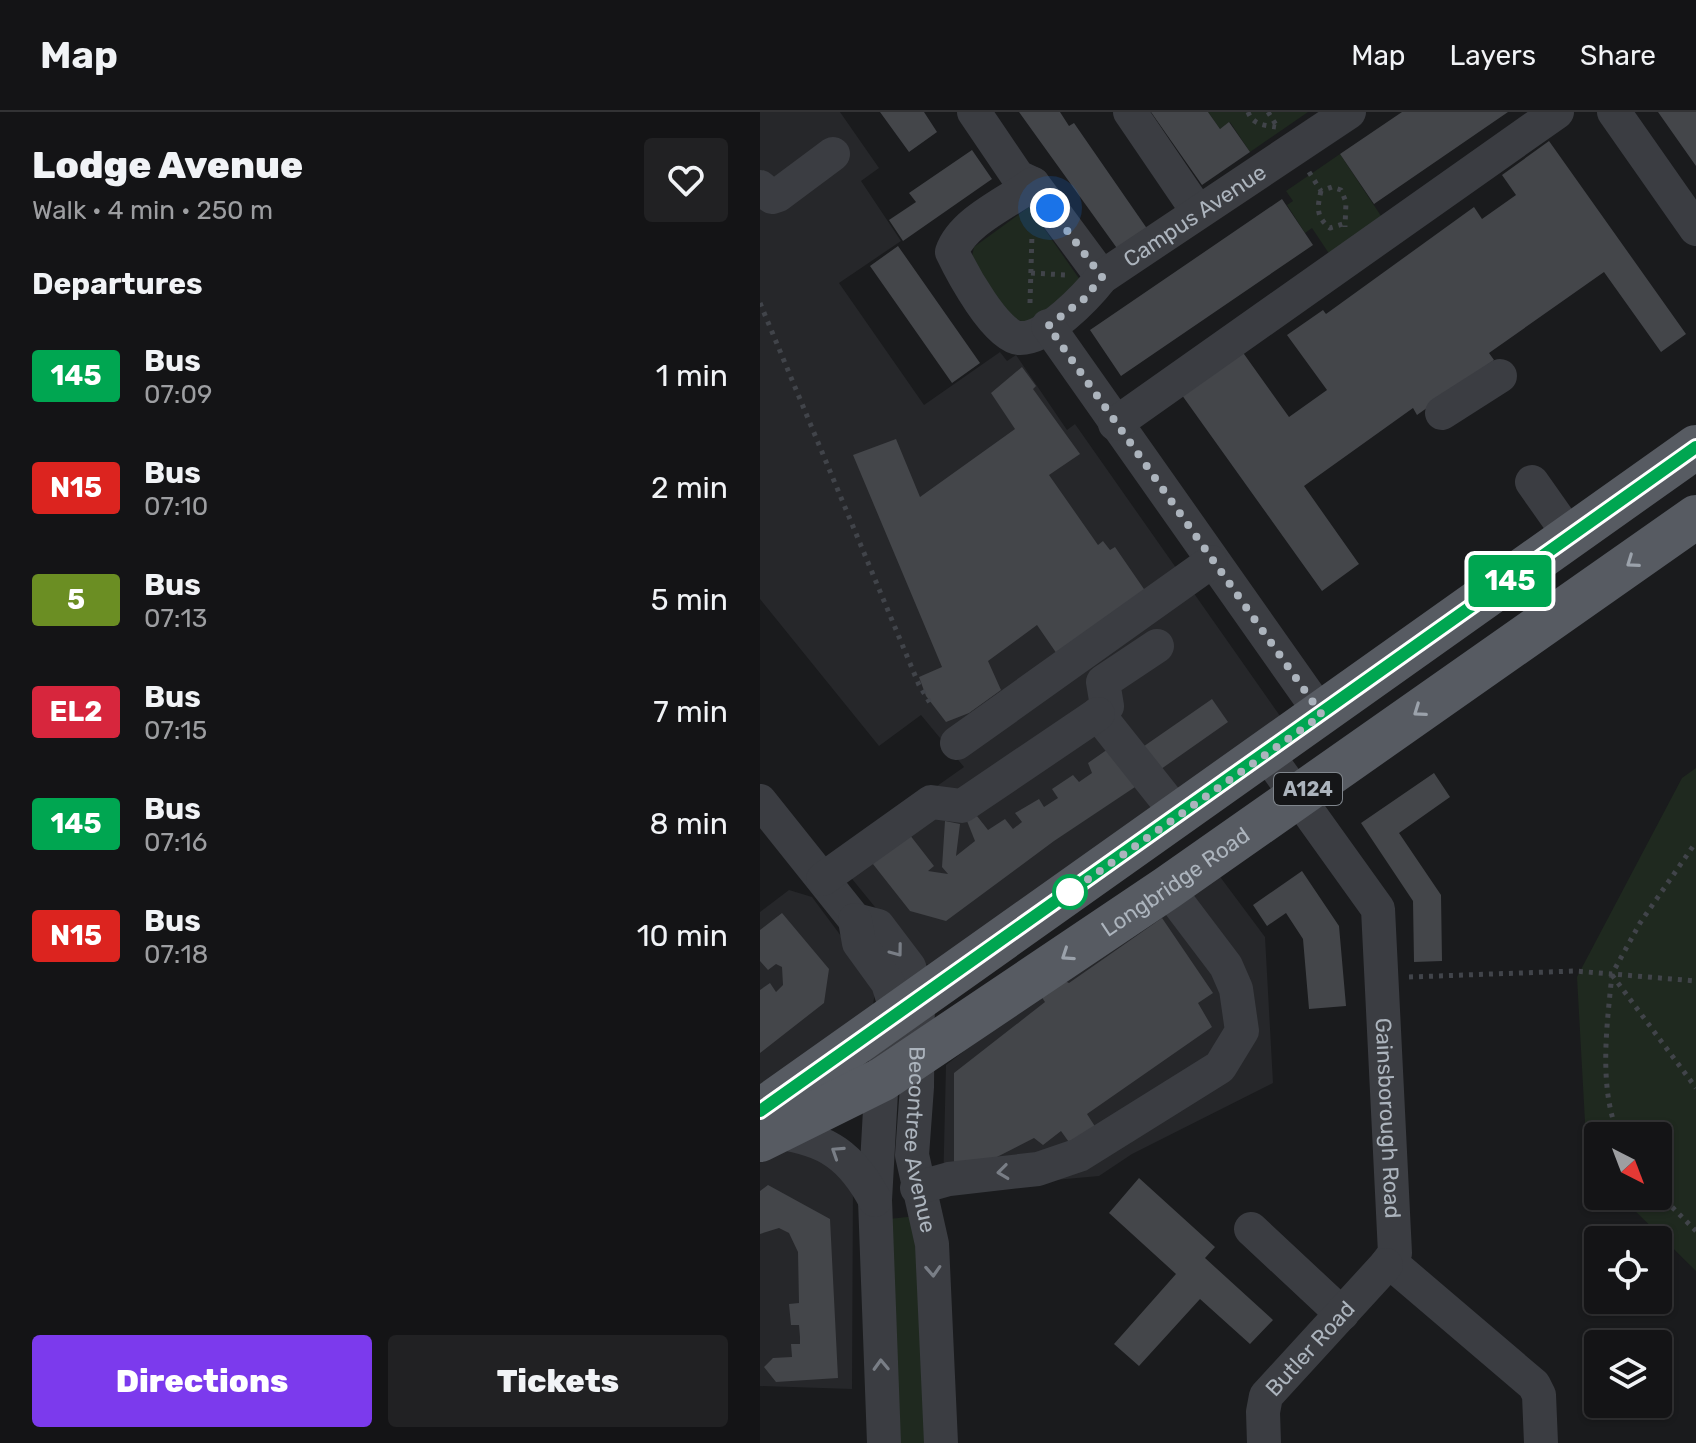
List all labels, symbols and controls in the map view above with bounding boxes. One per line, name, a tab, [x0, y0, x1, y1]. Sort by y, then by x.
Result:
text: Map	[40, 32, 118, 78]
text: Map	[1351, 39, 1406, 72]
text: Layers	[1450, 39, 1536, 72]
text: Share	[1580, 39, 1656, 72]
button: heart	[644, 138, 728, 222]
text: Lodge Avenue	[32, 142, 303, 188]
street label: Campus Avenue	[1118, 158, 1271, 273]
your location	[1030, 188, 1070, 228]
text: Walk · 4 min · 250 m	[32, 195, 273, 226]
text: Departures	[32, 266, 203, 302]
text: Bus	[144, 343, 201, 379]
text: 1 min	[656, 358, 728, 394]
text: 145	[50, 359, 102, 392]
text: 07:09	[144, 379, 212, 410]
text: Bus	[144, 455, 201, 491]
text: 2 min	[651, 470, 728, 506]
text: N15	[50, 471, 102, 504]
text: 07:10	[144, 491, 208, 522]
one-way arrow	[1627, 552, 1641, 567]
line badge: 145	[1464, 555, 1556, 607]
text: 145	[1484, 564, 1536, 597]
text: Bus	[144, 567, 201, 603]
text: 5 min	[651, 582, 728, 618]
text: 5	[67, 583, 85, 616]
text: 07:13	[144, 603, 207, 634]
text: Bus	[144, 679, 201, 715]
text: 7 min	[653, 694, 728, 730]
text: EL2	[50, 695, 102, 728]
one-way arrow	[1413, 701, 1428, 716]
text: 07:15	[144, 715, 207, 746]
road number: A124	[1274, 773, 1342, 805]
text: Bus	[144, 791, 201, 827]
text: 8 min	[649, 806, 728, 842]
text: 145	[50, 807, 102, 840]
street label: Longbridge Road	[1096, 821, 1255, 942]
text: 07:16	[144, 827, 207, 858]
unlabelled marker	[1053, 875, 1087, 909]
text: Bus	[144, 903, 201, 939]
text: 10 min	[637, 918, 728, 954]
text: N15	[50, 919, 102, 952]
text: 07:18	[144, 939, 208, 970]
one-way arrow	[888, 943, 902, 957]
one-way arrow	[1061, 945, 1076, 960]
street label: Gainsborough Road	[1370, 1017, 1407, 1219]
street label: Becontree Avenue	[898, 1046, 943, 1235]
north arrow	[1584, 1122, 1672, 1210]
map controls	[1584, 1122, 1672, 1418]
one-way arrow	[831, 1147, 846, 1162]
one-way arrow	[996, 1163, 1009, 1180]
button: locate	[1584, 1226, 1672, 1314]
one-way arrow	[925, 1265, 942, 1278]
street label: Butler Road	[1259, 1295, 1360, 1402]
button: layers	[1584, 1330, 1672, 1418]
button: Directions	[32, 1335, 372, 1427]
button: Tickets	[388, 1335, 728, 1427]
one-way arrow	[873, 1358, 890, 1371]

